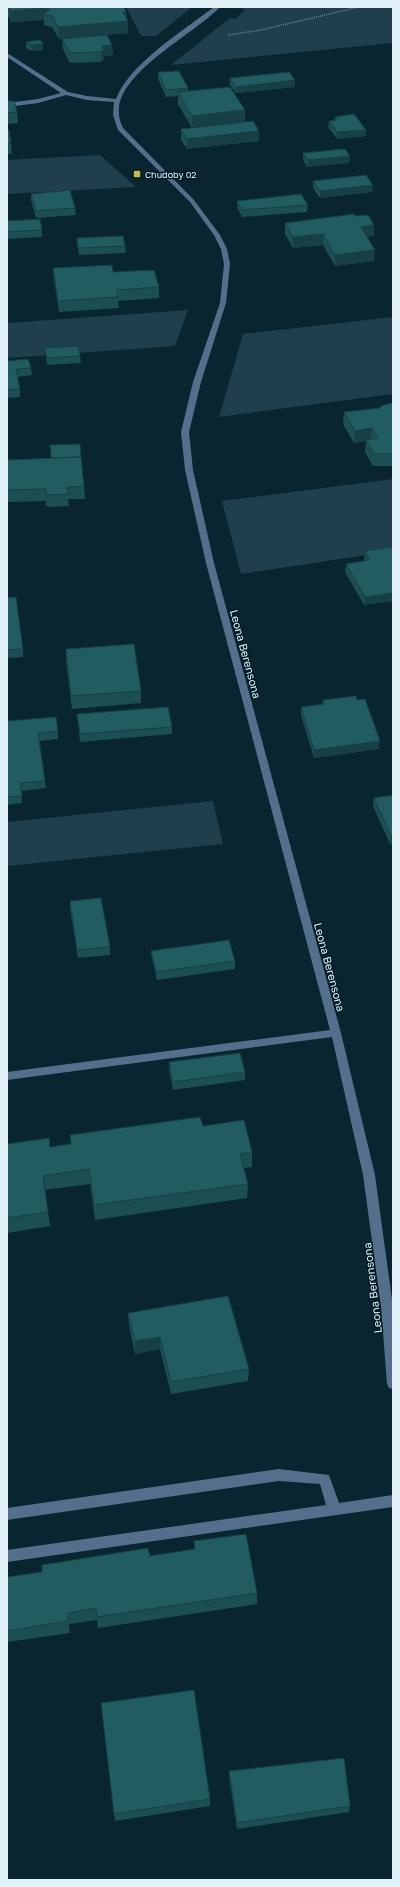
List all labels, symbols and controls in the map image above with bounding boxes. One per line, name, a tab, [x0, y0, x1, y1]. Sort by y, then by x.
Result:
marker: Chudoby 02	[132, 169, 142, 179]
place label: Chudoby 02	[145, 169, 196, 180]
street label: Leona Berensona	[228, 608, 264, 700]
street label: Leona Berensona	[312, 921, 348, 1013]
street label: Leona Berensona	[360, 1242, 384, 1334]

